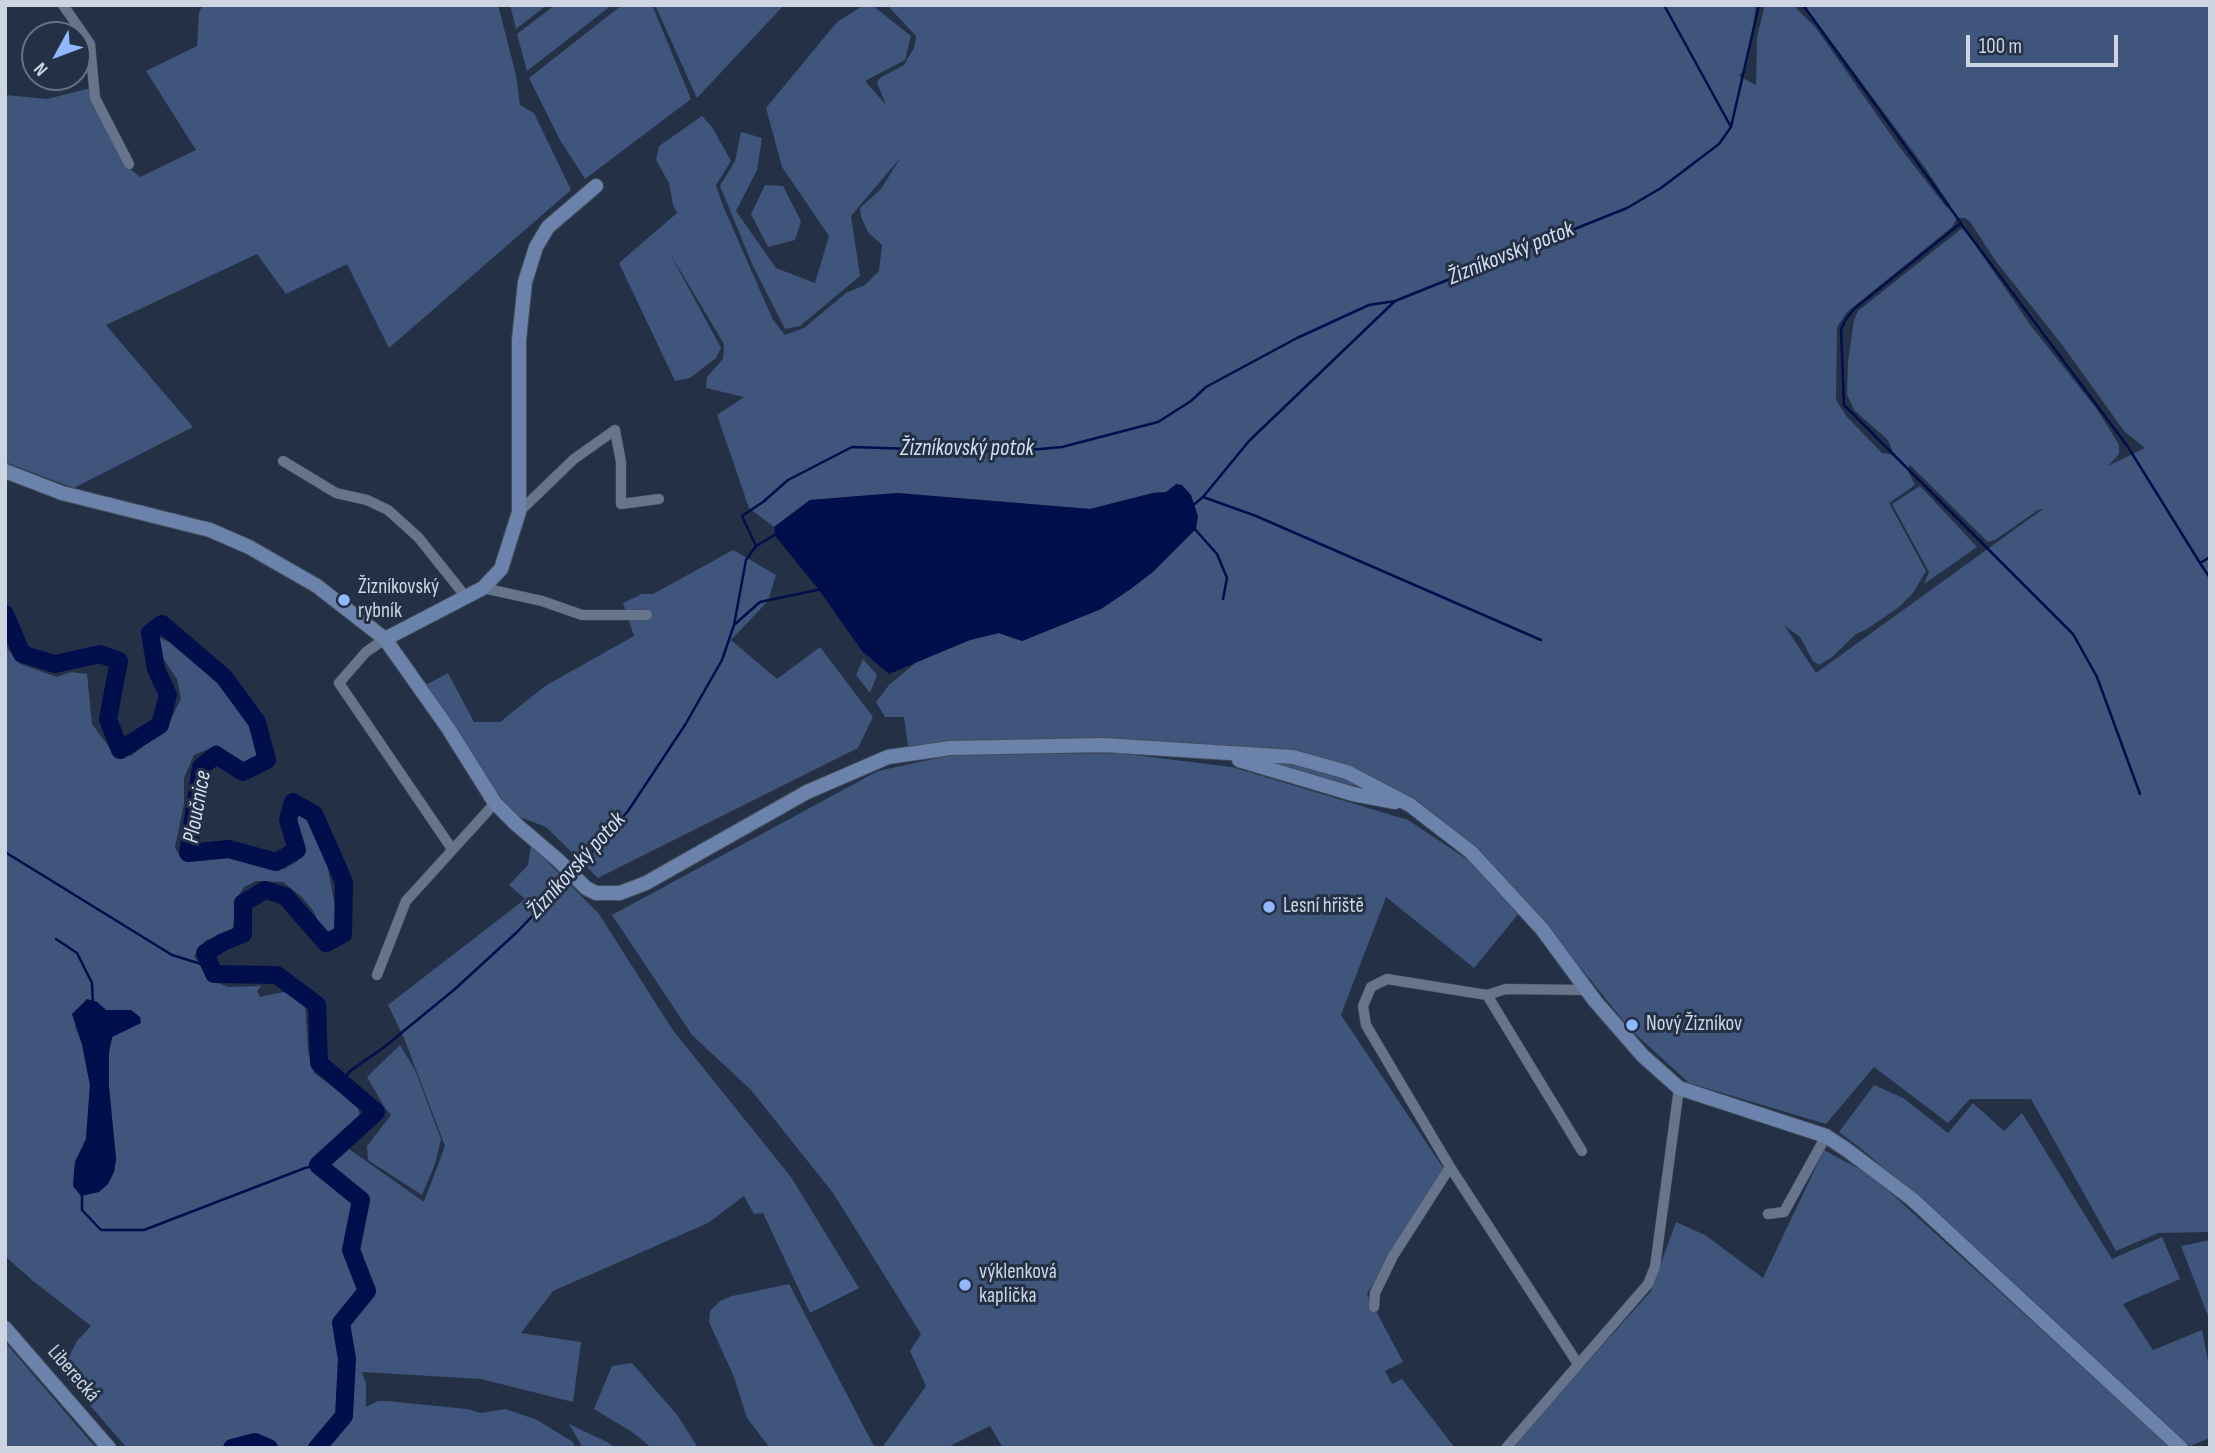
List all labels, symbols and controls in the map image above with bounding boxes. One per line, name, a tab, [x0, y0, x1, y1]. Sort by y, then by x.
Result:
north arrow	[21, 21, 91, 91]
scale bar	[1970, 21, 2122, 65]
text: 100 m	[1979, 34, 2022, 59]
text: N	[29, 57, 53, 80]
water label: Žizníkovský potok	[1444, 216, 1578, 292]
water label: Žizníkovský potok	[900, 435, 1034, 463]
place label: Žizníkovský rybník	[358, 575, 439, 625]
marker: Žizníkovský rybník	[336, 592, 352, 608]
water label: Ploučnice	[178, 769, 218, 845]
water label: Žizníkovský potok	[522, 807, 632, 925]
place label: Lesní hřiště	[1283, 894, 1364, 920]
marker: Lesní hřiště	[1261, 899, 1277, 915]
place label: Nový Žizníkov	[1646, 1012, 1742, 1038]
marker: Nový Žizníkov	[1624, 1017, 1640, 1033]
place label: výklenková kaplička	[979, 1260, 1057, 1310]
marker: výklenková kaplička	[957, 1277, 973, 1293]
street label: Liberecká	[41, 1340, 105, 1408]

